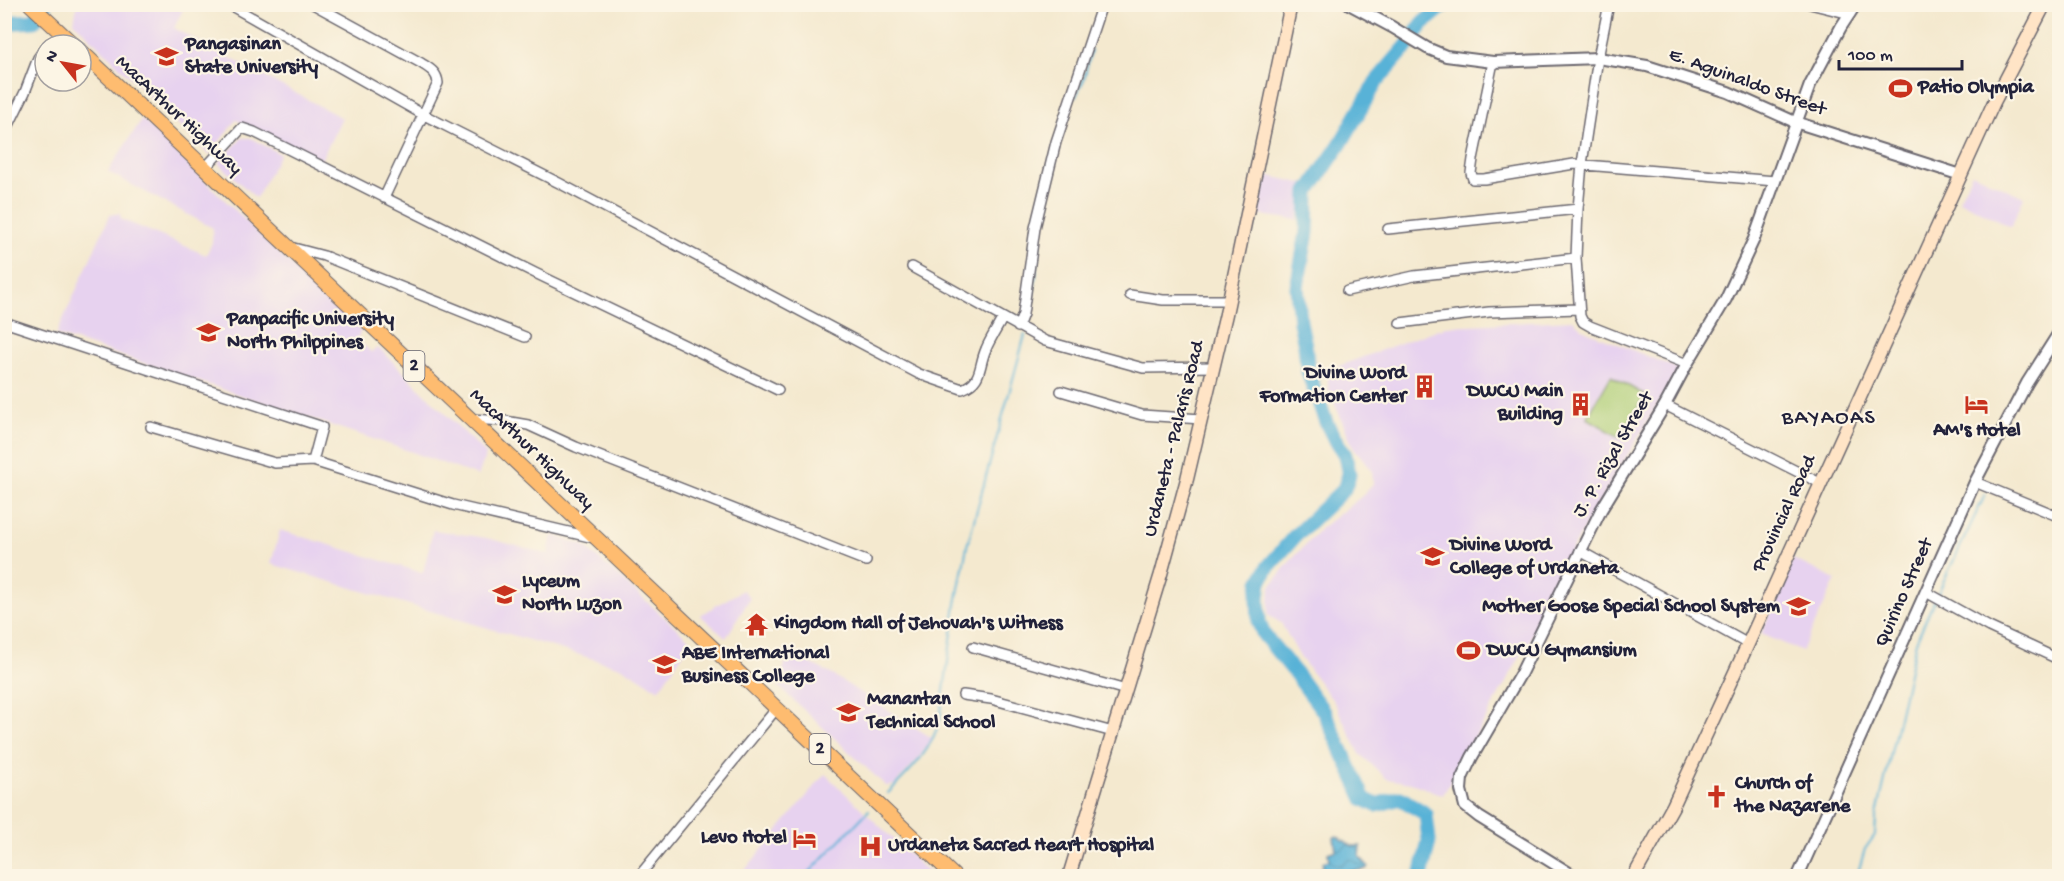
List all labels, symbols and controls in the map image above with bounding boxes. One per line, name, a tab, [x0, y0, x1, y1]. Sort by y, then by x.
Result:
north arrow	[33, 33, 93, 93]
scale bar	[1839, 33, 1962, 71]
place label: Pangasinan State University	[184, 34, 318, 80]
school or university icon: Pangasinan State University	[154, 43, 180, 69]
street label: E. Aguinaldo Street	[1665, 44, 1830, 123]
text: 100 m	[1847, 46, 1893, 67]
text: N	[42, 47, 64, 66]
street label: MacArthur Highway	[110, 51, 246, 181]
sports icon: Patio Olympia	[1887, 75, 1913, 101]
place label: Patio Olympia	[1917, 77, 2034, 100]
place label: Panpacific University North Philppines	[226, 308, 394, 355]
school or university icon: Panpacific University North Philppines	[196, 319, 222, 345]
street label: Urdaneta - Palaris Road	[1140, 336, 1211, 539]
road number: 2	[404, 351, 424, 381]
place label: Divine Word Formation Center	[1259, 363, 1408, 409]
building icon: Divine Word Formation Center	[1411, 373, 1437, 399]
place label: DWCU Main Building	[1465, 381, 1563, 427]
street label: MacArthur Highway	[464, 384, 598, 516]
street label: J. P. Rizal Street	[1569, 387, 1660, 522]
building icon: DWCU Main Building	[1568, 391, 1594, 417]
hotel icon: AM's Hotel	[1964, 391, 1990, 417]
district label: BAYAOAS	[1781, 406, 1876, 432]
place label: AM's Hotel	[1932, 420, 2021, 443]
street label: Provincial Road	[1747, 450, 1823, 577]
street label: Quirino Street	[1871, 533, 1940, 651]
place label: Divine Word College of Urdaneta	[1448, 535, 1619, 581]
school or university icon: Divine Word College of Urdaneta	[1419, 544, 1445, 570]
place label: Lyceum North Luzon	[522, 571, 622, 617]
school or university icon: Lyceum North Luzon	[491, 581, 517, 607]
school or university icon: Mother Goose Special School System	[1785, 594, 1811, 620]
place label: Mother Goose Special School System	[1482, 596, 1781, 619]
temple icon: Kingdom Hall of Jehovah's Witness	[743, 611, 769, 637]
place label: Kingdom Hall of Jehovah's Witness	[773, 613, 1064, 636]
sports icon: DWCU Gymansium	[1456, 638, 1482, 664]
place label: DWCU Gymansium	[1485, 640, 1638, 663]
place label: ABE International Business College	[681, 643, 830, 689]
school or university icon: ABE International Business College	[651, 652, 677, 678]
place label: Manantan Technical School	[865, 689, 996, 735]
school or university icon: Manantan Technical School	[836, 699, 862, 725]
road number: 2	[810, 734, 830, 764]
place label: Church of the Nazarene	[1733, 773, 1851, 819]
church icon: Church of the Nazarene	[1704, 783, 1730, 809]
hotel icon: Levo Hotel	[792, 825, 818, 851]
place label: Levo Hotel	[701, 827, 788, 850]
hospital icon: Urdaneta Sacred Heart Hospital	[857, 833, 883, 859]
place label: Urdaneta Sacred Heart Hospital	[888, 835, 1155, 858]

